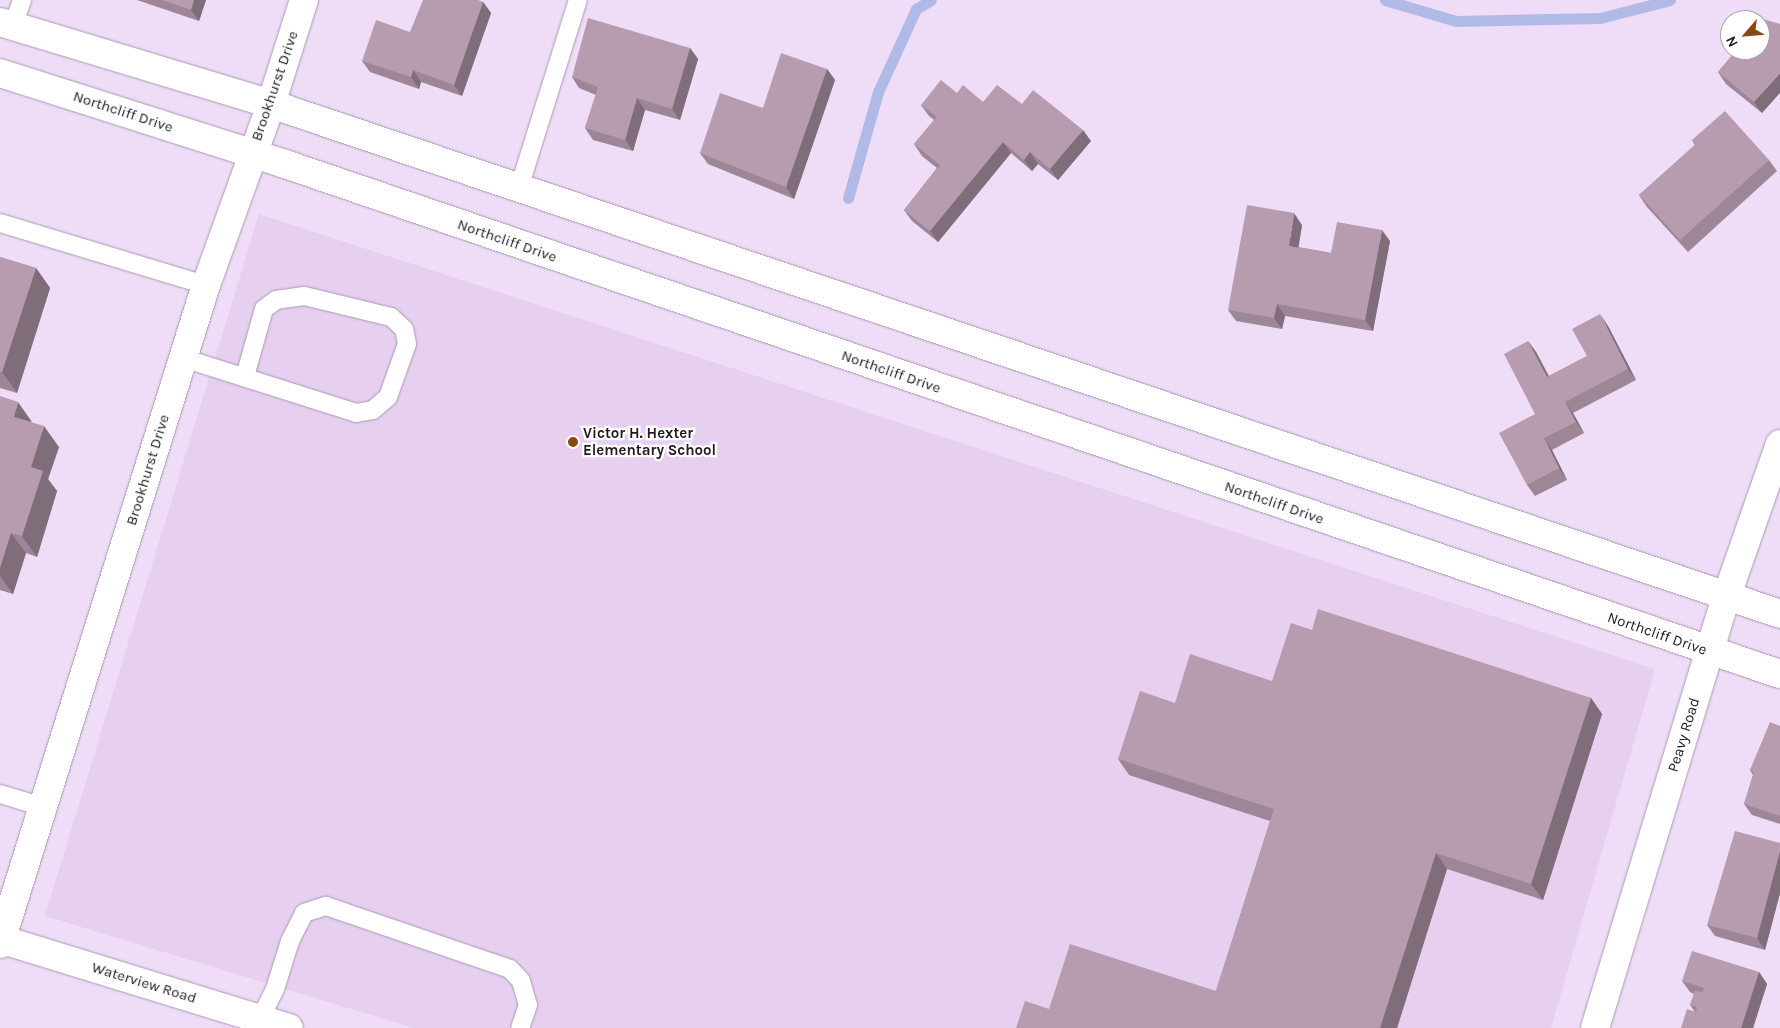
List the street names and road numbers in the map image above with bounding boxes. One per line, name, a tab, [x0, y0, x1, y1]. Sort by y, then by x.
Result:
street label: Brookhurst Drive	[248, 29, 302, 143]
street label: Northcliff Drive	[71, 87, 175, 137]
street label: Northcliff Drive	[455, 216, 559, 266]
street label: Northcliff Drive	[839, 347, 943, 397]
street label: Brookhurst Drive	[123, 412, 173, 528]
street label: Northcliff Drive	[1222, 478, 1326, 528]
street label: Northcliff Drive	[1605, 609, 1709, 659]
street label: Peavy Road	[1664, 696, 1704, 774]
street label: Waterview Road	[89, 959, 199, 1007]

